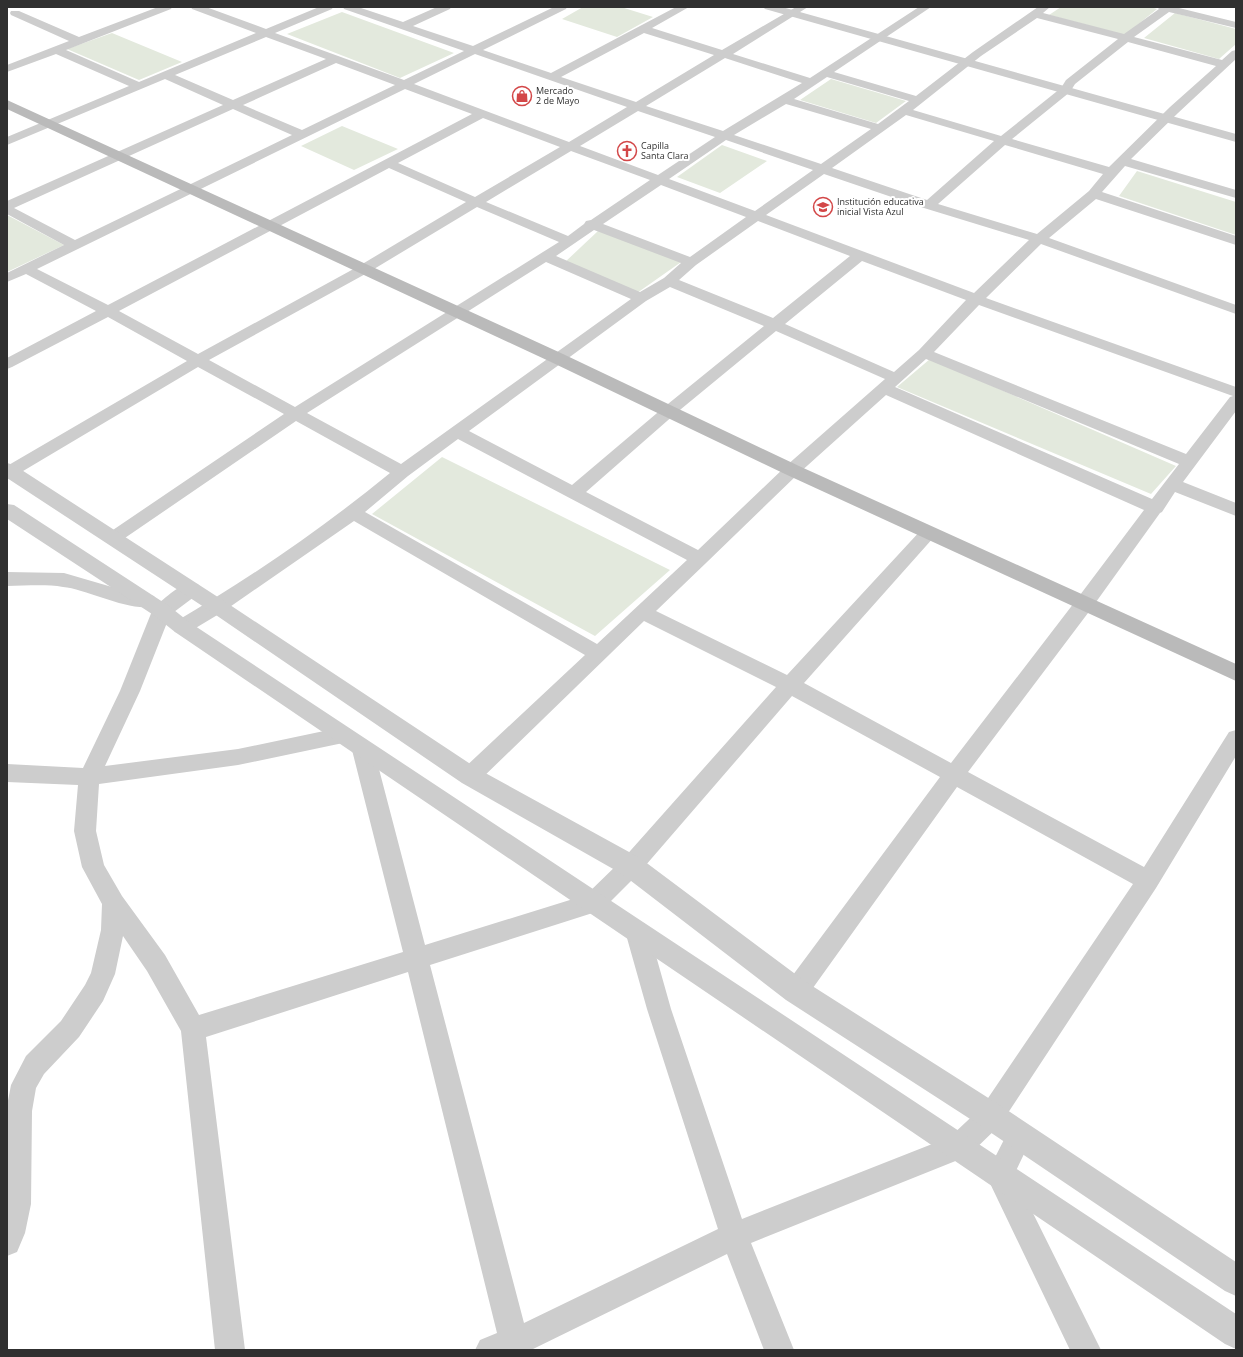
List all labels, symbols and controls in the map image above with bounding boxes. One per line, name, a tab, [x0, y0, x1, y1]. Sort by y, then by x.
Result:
place label: Mercado 2 de Mayo	[536, 84, 579, 107]
shop icon: Mercado 2 de Mayo	[511, 85, 533, 107]
place label: Capilla Santa Clara	[641, 139, 689, 162]
church icon: Capilla Santa Clara	[616, 140, 638, 162]
place label: Institución educativa inicial Vista Azul	[837, 195, 924, 218]
school or university icon: Institución educativa inicial Vista Azul	[812, 196, 834, 218]

